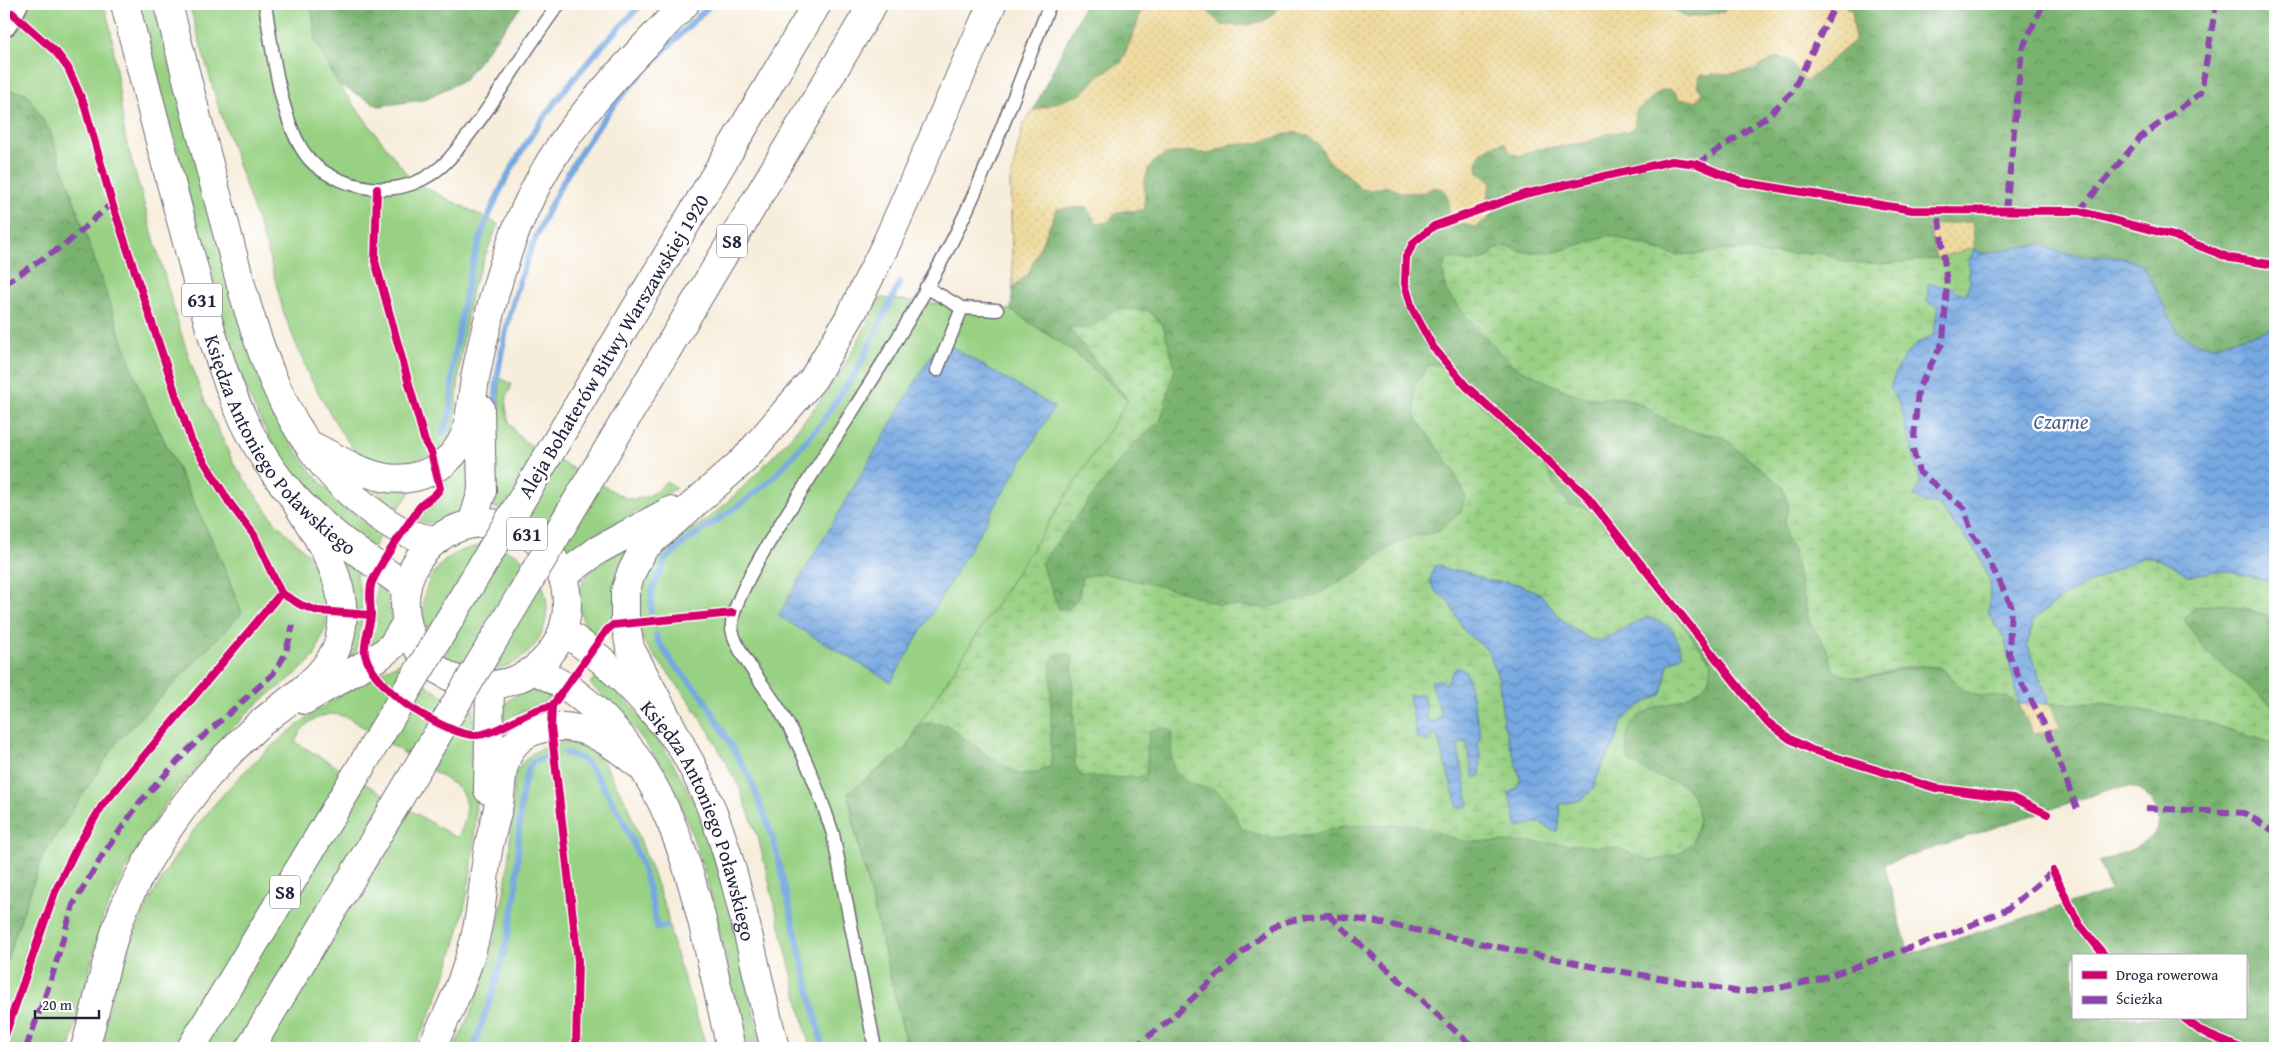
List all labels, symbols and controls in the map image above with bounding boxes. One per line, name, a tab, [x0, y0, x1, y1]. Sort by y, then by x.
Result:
street label: Aleja Bohaterów Bitwy Warszawskiej 1920	[510, 189, 716, 503]
road number: S8	[717, 225, 747, 258]
road number: 631	[182, 284, 222, 316]
street label: Księdza Antoniego Poławskiego	[198, 331, 363, 561]
water label: Czarne	[2034, 406, 2088, 437]
road number: 631	[507, 518, 547, 550]
street label: Księdza Antoniego Poławskiego	[634, 693, 764, 944]
road number: S8	[270, 876, 300, 909]
legend	[2072, 954, 2246, 1020]
text: Droga rowerowa	[2116, 964, 2218, 985]
scale bar	[35, 987, 99, 1019]
text: Ścieżka	[2116, 988, 2163, 1009]
text: 20 m	[42, 994, 73, 1015]

